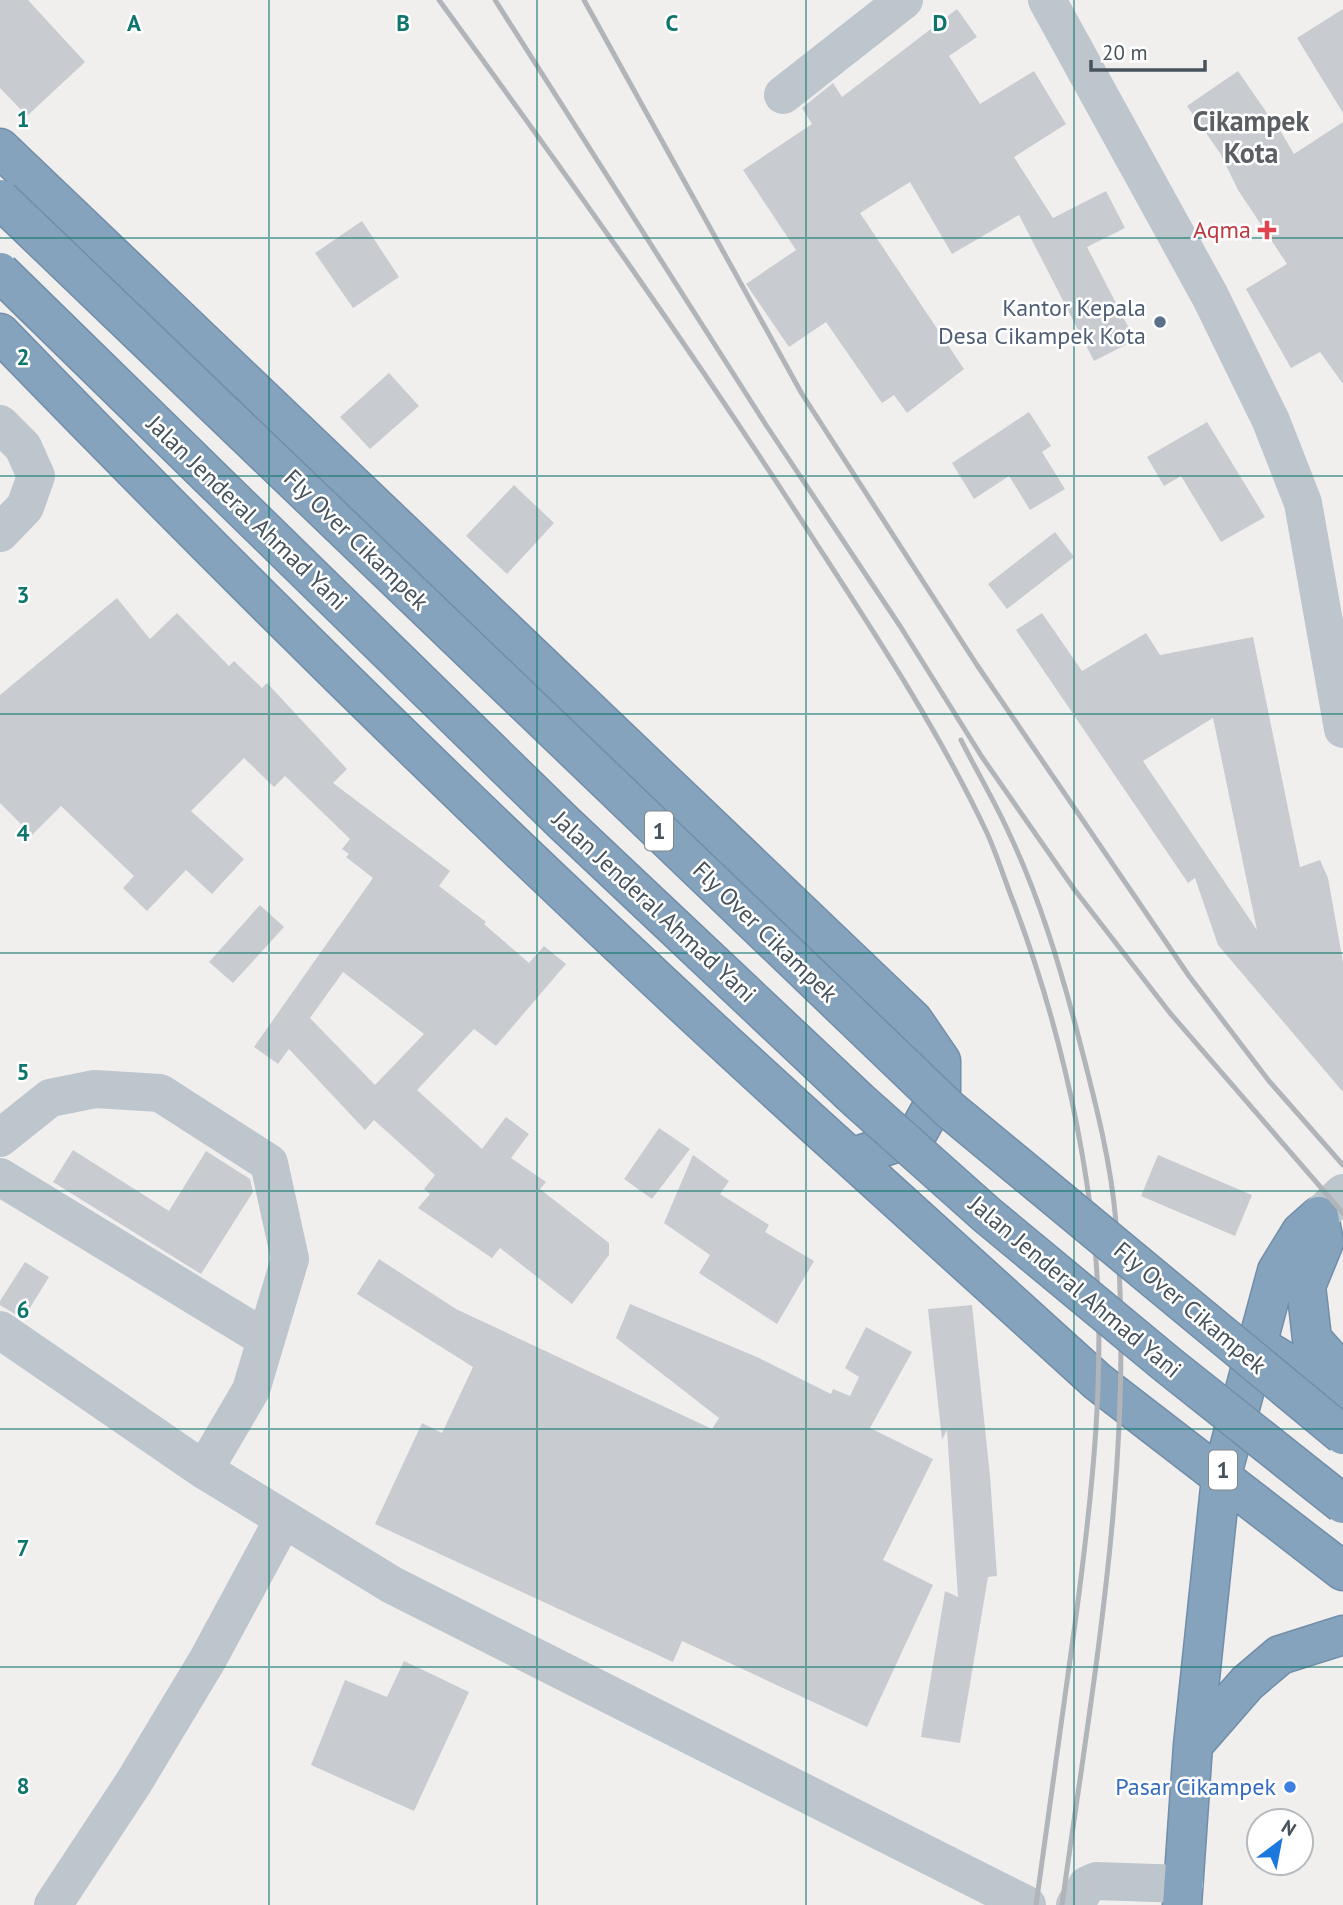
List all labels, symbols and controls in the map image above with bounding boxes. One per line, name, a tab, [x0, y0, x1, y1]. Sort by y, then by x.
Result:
text: A	[127, 8, 141, 37]
text: B	[396, 8, 410, 37]
text: C	[666, 8, 679, 37]
text: D	[933, 8, 947, 37]
scale bar	[1091, 28, 1205, 72]
text: 20 m	[1102, 39, 1148, 66]
district label: Cikampek Kota	[1193, 102, 1309, 171]
text: 1	[16, 104, 30, 133]
place label: Aqma	[1193, 214, 1251, 245]
marker: Aqma	[1257, 220, 1277, 240]
place label: Kantor Kepala Desa Cikampek Kota	[938, 292, 1146, 351]
marker: Kantor Kepala Desa Cikampek Kota	[1152, 314, 1168, 330]
text: 2	[16, 342, 30, 371]
street label: Jalan Jenderal Ahmad Yani	[140, 408, 354, 617]
street label: Fly Over Cikampek	[277, 463, 436, 617]
text: 3	[16, 580, 30, 609]
street label: Jalan Jenderal Ahmad Yani	[545, 803, 763, 1009]
road number: 1	[645, 811, 673, 850]
text: 4	[16, 818, 30, 847]
street label: Fly Over Cikampek	[686, 855, 845, 1009]
text: 5	[16, 1057, 30, 1086]
street label: Jalan Jenderal Ahmad Yani	[962, 1188, 1188, 1385]
street label: Fly Over Cikampek	[1108, 1235, 1273, 1381]
text: 6	[16, 1295, 30, 1324]
road number: 1	[1209, 1450, 1237, 1490]
text: 7	[16, 1533, 30, 1562]
text: 8	[16, 1771, 30, 1800]
place label: Pasar Cikampek	[1115, 1771, 1276, 1802]
marker: Pasar Cikampek	[1282, 1779, 1298, 1795]
north arrow	[1245, 1807, 1315, 1877]
text: N	[1277, 1814, 1301, 1841]

